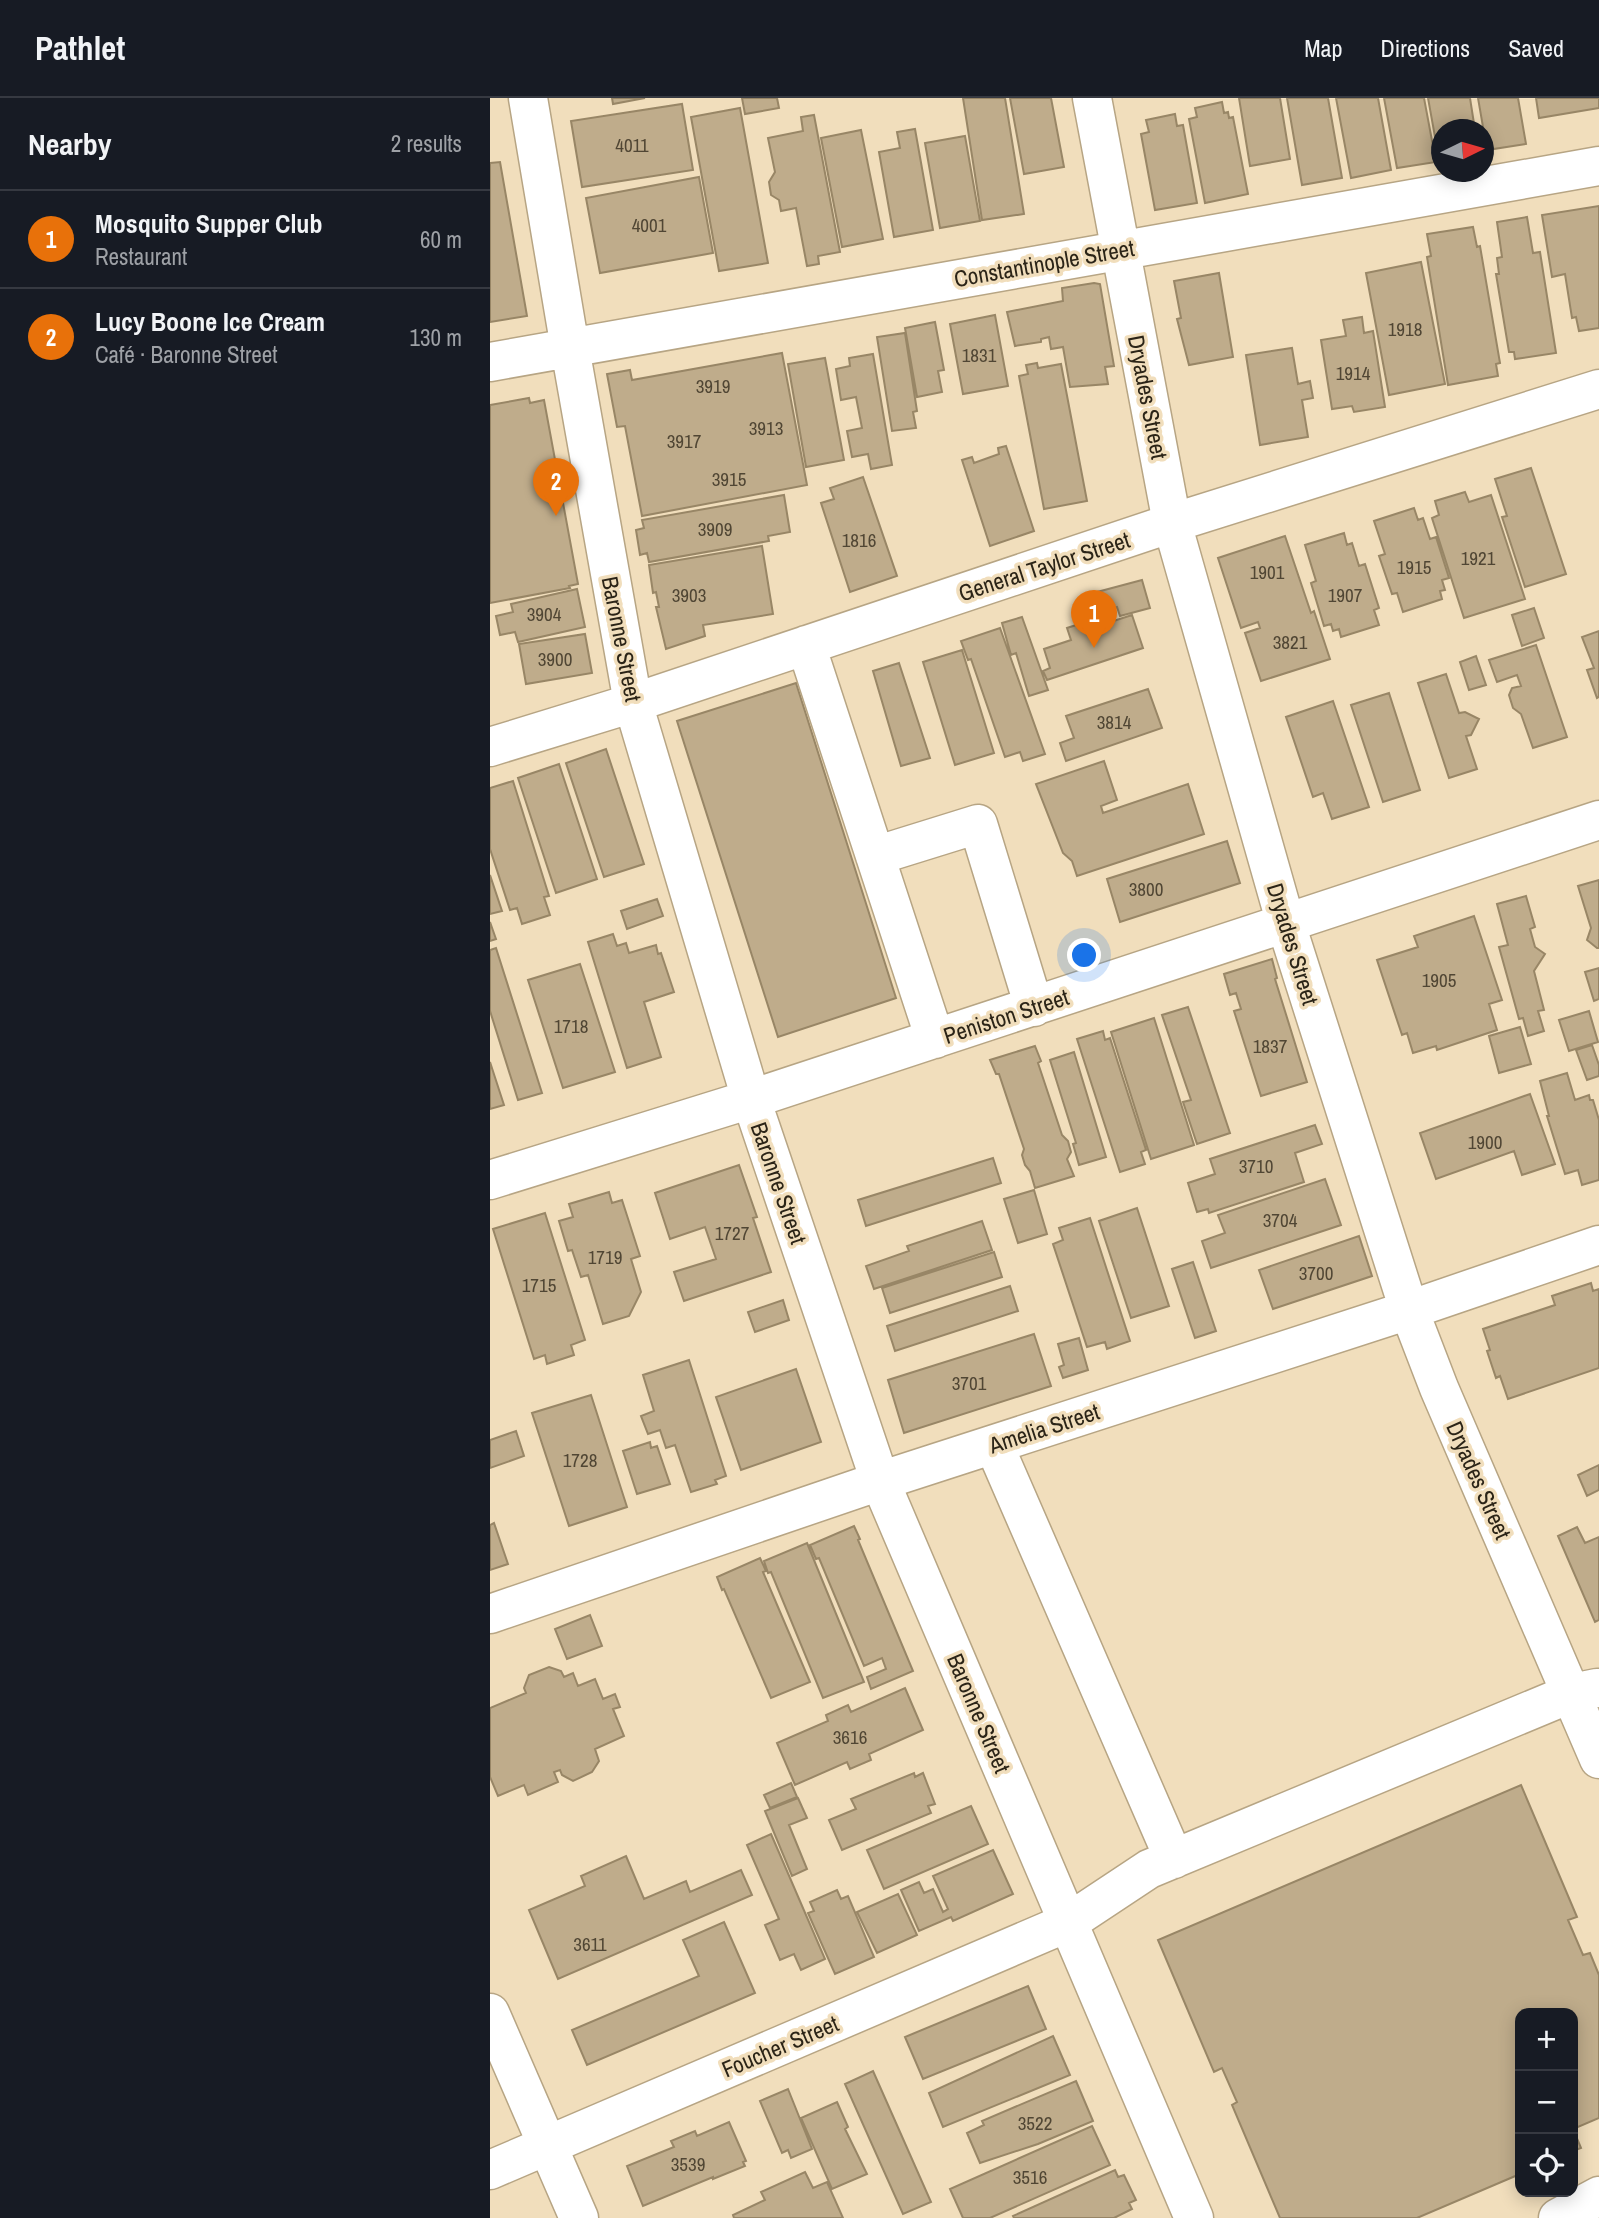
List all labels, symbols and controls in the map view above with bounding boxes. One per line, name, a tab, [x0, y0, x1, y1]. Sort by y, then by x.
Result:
text: Pathlet	[35, 26, 125, 70]
text: Map	[1304, 32, 1342, 64]
text: Directions	[1380, 32, 1470, 64]
text: Saved	[1508, 32, 1564, 64]
north arrow	[1431, 119, 1494, 182]
text: Nearby	[28, 124, 111, 164]
text: 2 results	[391, 128, 462, 159]
house number: 4011	[615, 132, 649, 158]
text: Mosquito Supper Club	[95, 206, 322, 241]
house number: 4001	[632, 212, 667, 238]
text: 1	[46, 224, 56, 255]
text: 60 m	[420, 224, 462, 255]
street label: Constantinople Street	[951, 232, 1137, 294]
text: Restaurant	[95, 241, 187, 272]
text: Lucy Boone Ice Cream	[95, 304, 325, 339]
house number: 1918	[1388, 316, 1422, 342]
text: 2	[46, 322, 56, 353]
text: 130 m	[410, 322, 462, 353]
street label: Dryades Street	[1121, 332, 1175, 462]
text: Café · Baronne Street	[95, 339, 277, 370]
house number: 1831	[962, 342, 997, 368]
house number: 1914	[1336, 360, 1371, 386]
house number: 3919	[696, 373, 730, 399]
house number: 3913	[749, 415, 783, 441]
house number: 3917	[667, 428, 702, 454]
pin: 2	[533, 458, 579, 516]
house number: 3915	[712, 466, 747, 492]
house number: 3909	[698, 516, 732, 542]
street label: General Taylor Street	[954, 524, 1134, 608]
house number: 1816	[842, 527, 876, 553]
house number: 1921	[1461, 545, 1496, 571]
house number: 1915	[1397, 554, 1432, 580]
house number: 1901	[1250, 559, 1285, 585]
street label: Baronne Street	[595, 574, 649, 704]
house number: 3903	[672, 582, 706, 608]
house number: 1907	[1328, 582, 1363, 608]
pin: 1	[1071, 590, 1117, 648]
house number: 3904	[527, 601, 562, 627]
house number: 3821	[1273, 629, 1308, 655]
house number: 3900	[538, 646, 572, 672]
house number: 3814	[1097, 709, 1132, 735]
house number: 3800	[1129, 876, 1163, 902]
street label: Dryades Street	[1260, 879, 1326, 1009]
your location	[1067, 938, 1101, 972]
house number: 1905	[1422, 967, 1457, 993]
street label: Peniston Street	[939, 981, 1073, 1051]
house number: 1718	[554, 1013, 588, 1039]
house number: 1837	[1253, 1033, 1288, 1059]
street label: Baronne Street	[744, 1118, 814, 1248]
house number: 1900	[1468, 1129, 1502, 1155]
house number: 3710	[1239, 1153, 1273, 1179]
house number: 3704	[1263, 1207, 1298, 1233]
house number: 1727	[715, 1220, 750, 1246]
house number: 1719	[588, 1244, 622, 1270]
house number: 3700	[1299, 1260, 1333, 1286]
house number: 1715	[522, 1272, 557, 1298]
house number: 3701	[952, 1370, 987, 1396]
street label: Amelia Street	[984, 1396, 1103, 1461]
street label: Dryades Street	[1439, 1416, 1519, 1544]
house number: 1728	[563, 1447, 597, 1473]
street label: Baronne Street	[940, 1649, 1018, 1777]
house number: 3616	[833, 1724, 867, 1750]
house number: 3611	[573, 1931, 607, 1957]
street label: Foucher Street	[717, 2008, 843, 2084]
map controls	[1515, 2008, 1578, 2197]
button: +	[1515, 2008, 1578, 2071]
button: −	[1515, 2071, 1578, 2134]
house number: 3522	[1018, 2110, 1052, 2136]
button: locate	[1515, 2134, 1578, 2197]
house number: 3539	[671, 2151, 705, 2177]
house number: 3516	[1013, 2164, 1047, 2190]

